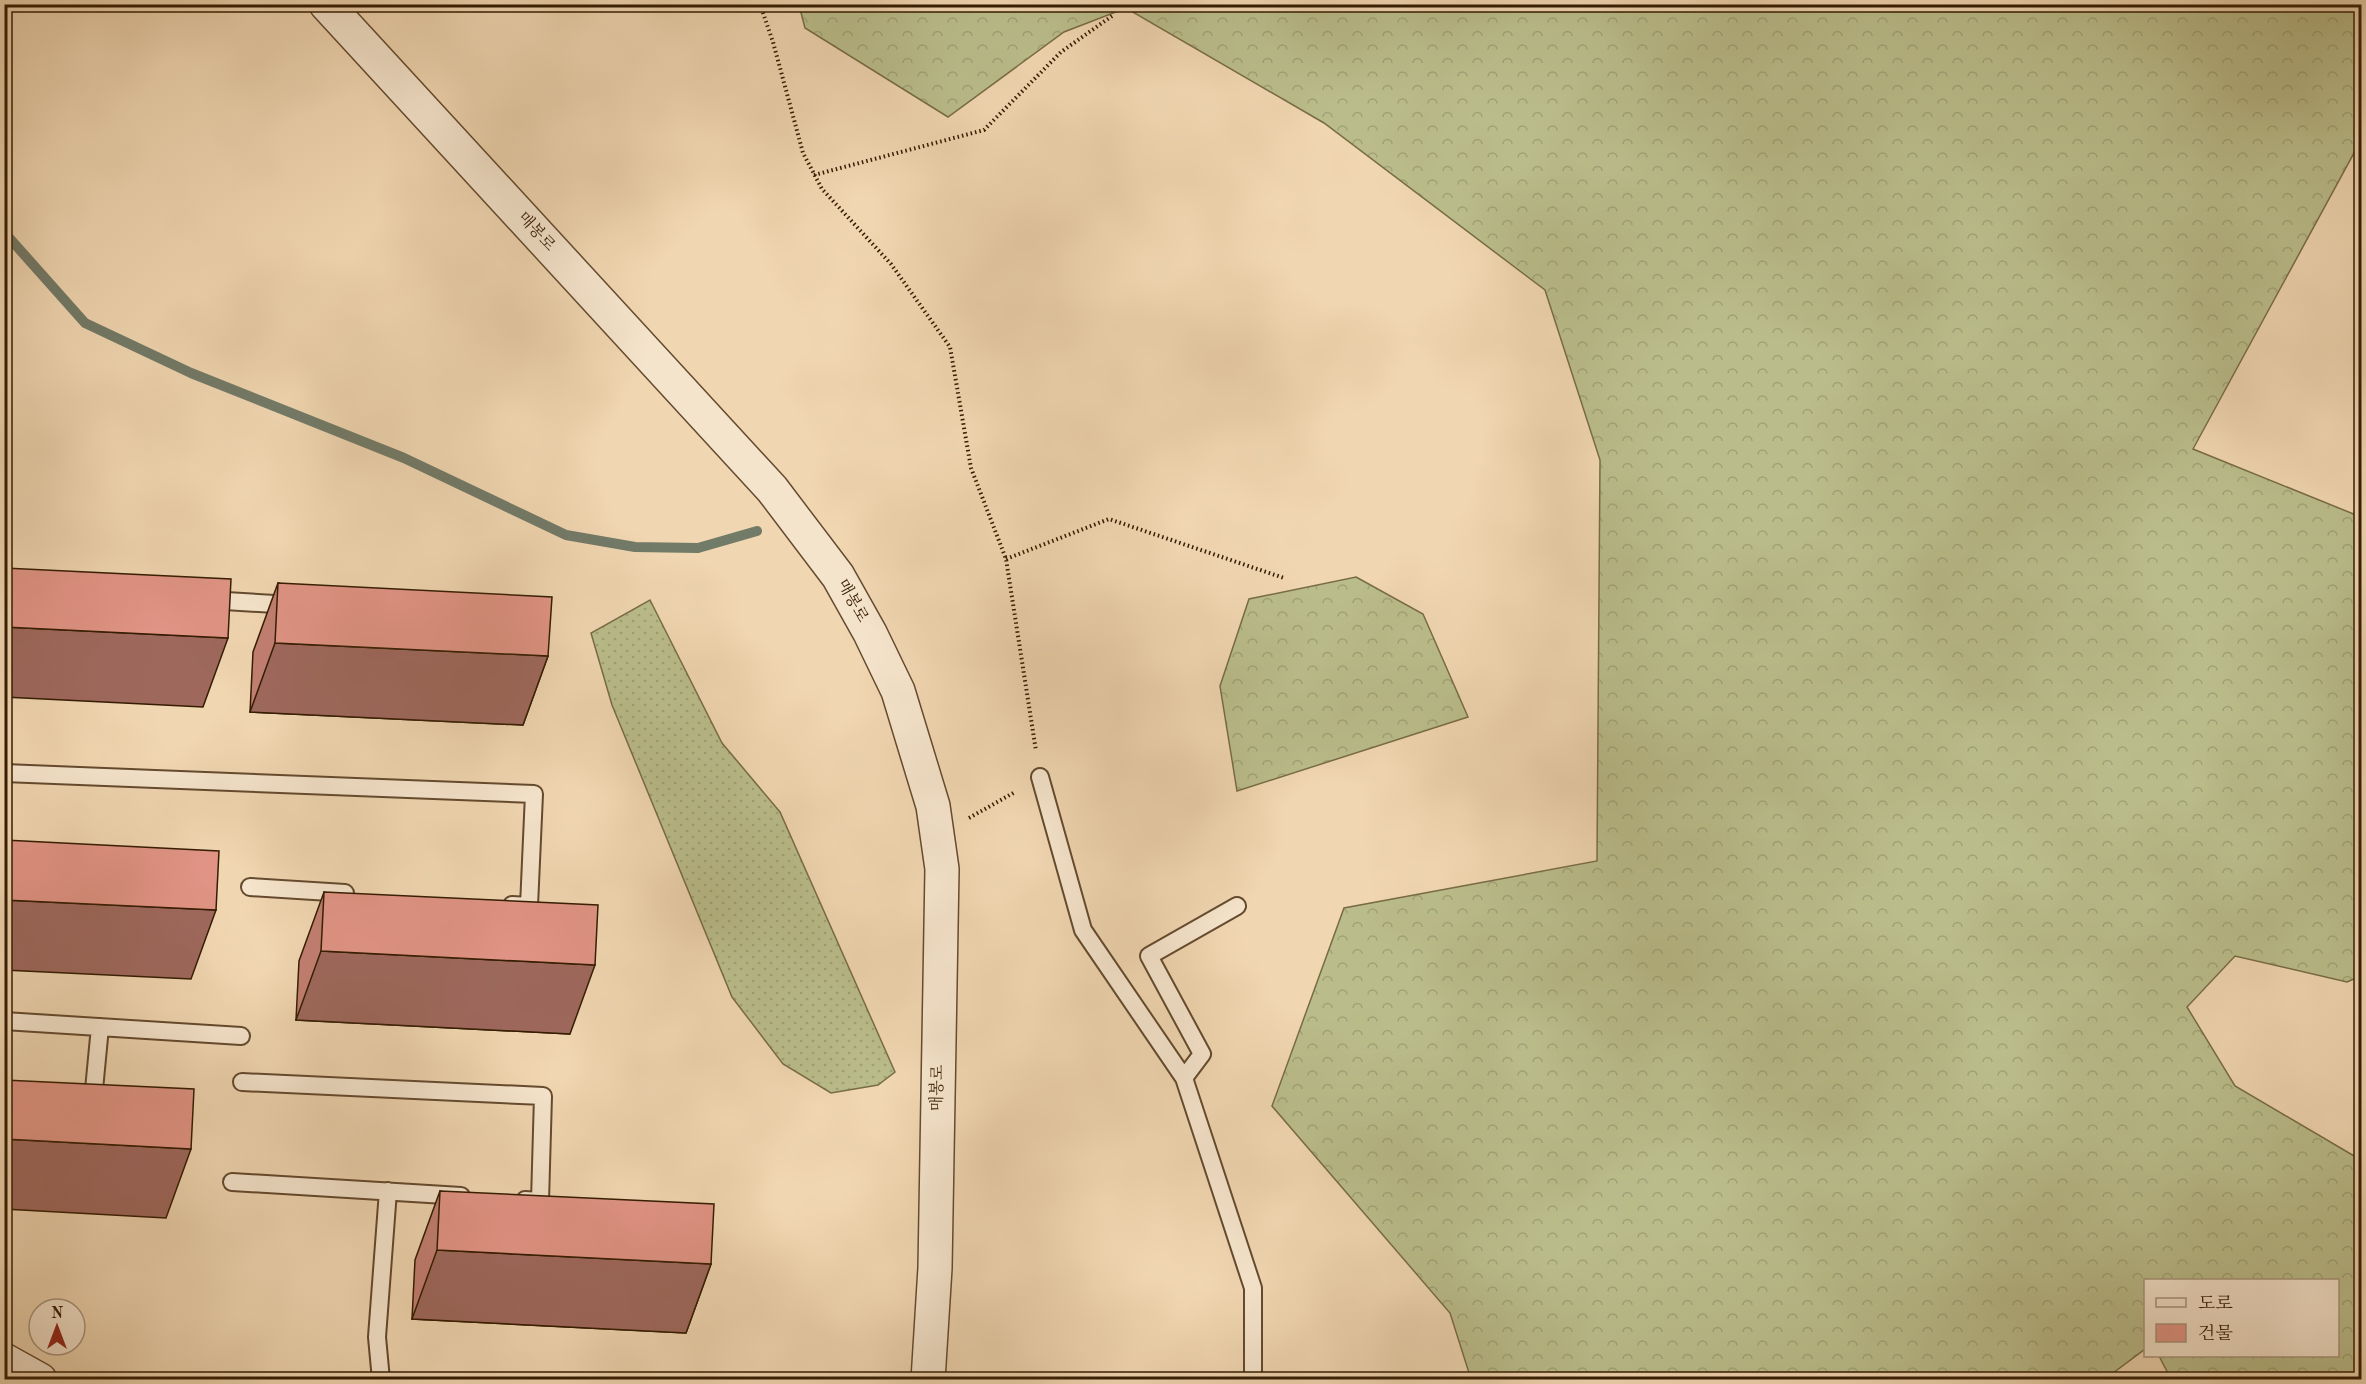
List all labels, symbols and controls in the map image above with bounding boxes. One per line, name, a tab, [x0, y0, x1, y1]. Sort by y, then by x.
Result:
street label: 매봉로	[514, 208, 559, 255]
street label: 매봉로	[834, 576, 872, 626]
street label: 매봉로	[928, 1064, 946, 1111]
legend	[2144, 1279, 2339, 1357]
text: 도로	[2198, 1295, 2233, 1313]
north arrow	[27, 1297, 87, 1357]
text: N	[51, 1306, 64, 1322]
text: 건물	[2198, 1324, 2233, 1343]

